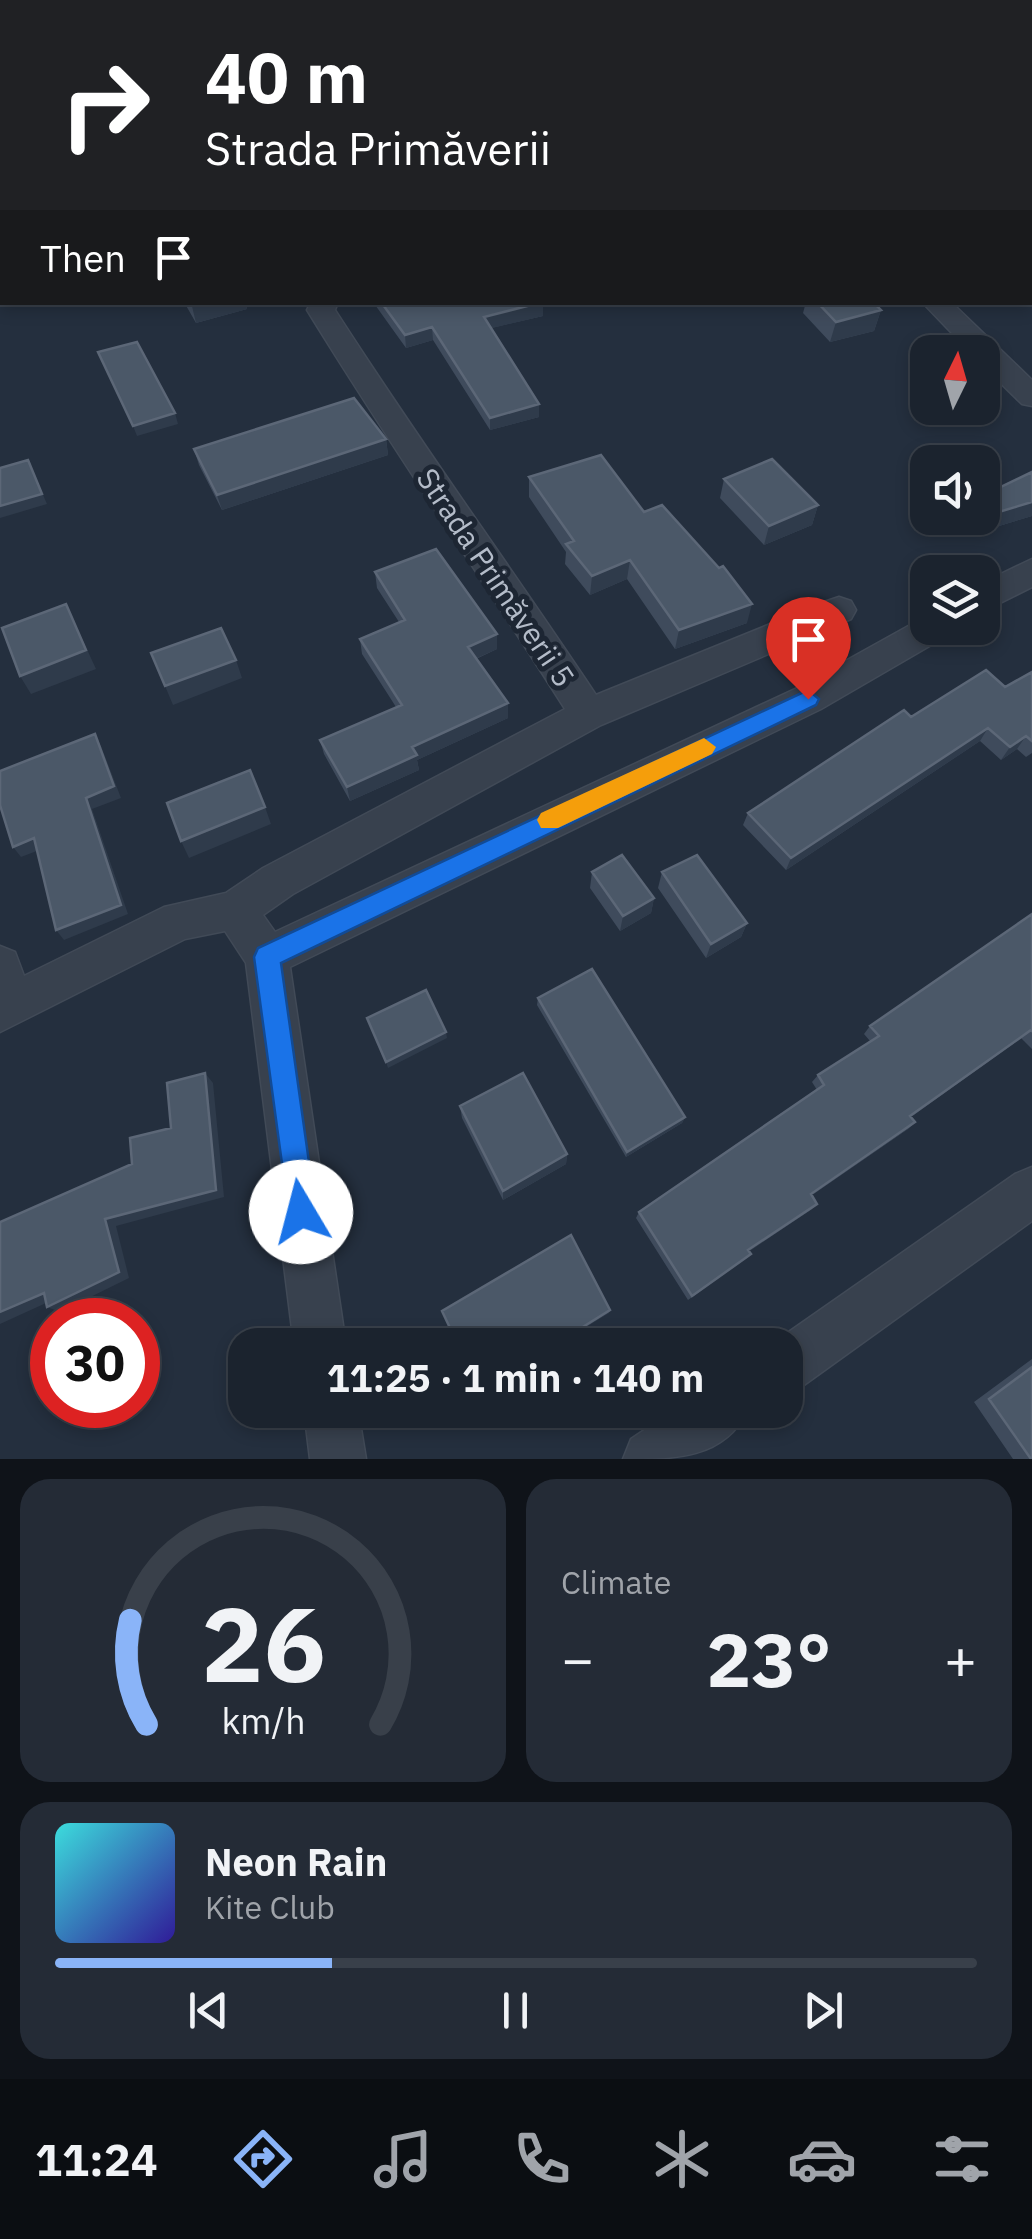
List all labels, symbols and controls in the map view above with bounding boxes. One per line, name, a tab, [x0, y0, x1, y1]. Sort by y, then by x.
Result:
text: 40 m	[205, 31, 368, 122]
icon: right	[40, 40, 170, 170]
text: Strada Primăverii	[205, 119, 551, 177]
icon: arrive	[146, 230, 201, 285]
text: Then	[40, 233, 126, 282]
north arrow	[910, 335, 1000, 425]
map controls	[910, 335, 1000, 645]
button: sound	[910, 445, 1000, 535]
street label: Strada Primăverii 5	[409, 460, 584, 694]
button: layers	[910, 555, 1000, 645]
pin	[766, 597, 851, 700]
icon: arrive	[781, 612, 836, 667]
position arrow	[249, 1160, 353, 1264]
speed limit sign: 30	[30, 1298, 160, 1428]
text: 11:25 · 1 min · 140 m	[327, 1353, 704, 1402]
text: Climate	[561, 1561, 671, 1603]
text: 26	[201, 1575, 325, 1711]
text: 23°	[706, 1610, 832, 1708]
text: −	[561, 1623, 594, 1694]
text: +	[944, 1623, 977, 1694]
text: km/h	[221, 1697, 305, 1744]
text: Neon Rain	[205, 1837, 387, 1886]
text: Kite Club	[205, 1886, 335, 1928]
icon: previous	[181, 1983, 236, 2038]
icon: pause	[488, 1983, 543, 2038]
icon: next	[796, 1983, 851, 2038]
icon: directions	[228, 2124, 298, 2194]
icon: music	[368, 2124, 438, 2194]
icon: phone	[507, 2124, 577, 2194]
icon: climate	[647, 2124, 717, 2194]
icon: car	[787, 2124, 857, 2194]
icon: filters	[927, 2124, 997, 2194]
text: 11:24	[35, 2130, 158, 2188]

